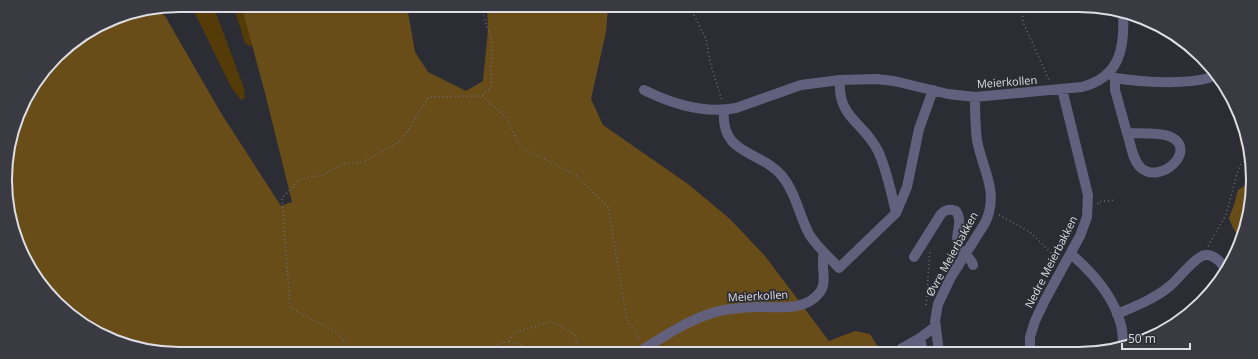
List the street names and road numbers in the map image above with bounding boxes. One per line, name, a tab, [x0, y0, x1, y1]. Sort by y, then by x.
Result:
street label: Meierkollen	[976, 72, 1038, 91]
street label: Øvre Meierbakken	[922, 209, 981, 299]
street label: Nedre Meierbakken	[1021, 213, 1080, 310]
street label: Meierkollen	[727, 286, 789, 305]

